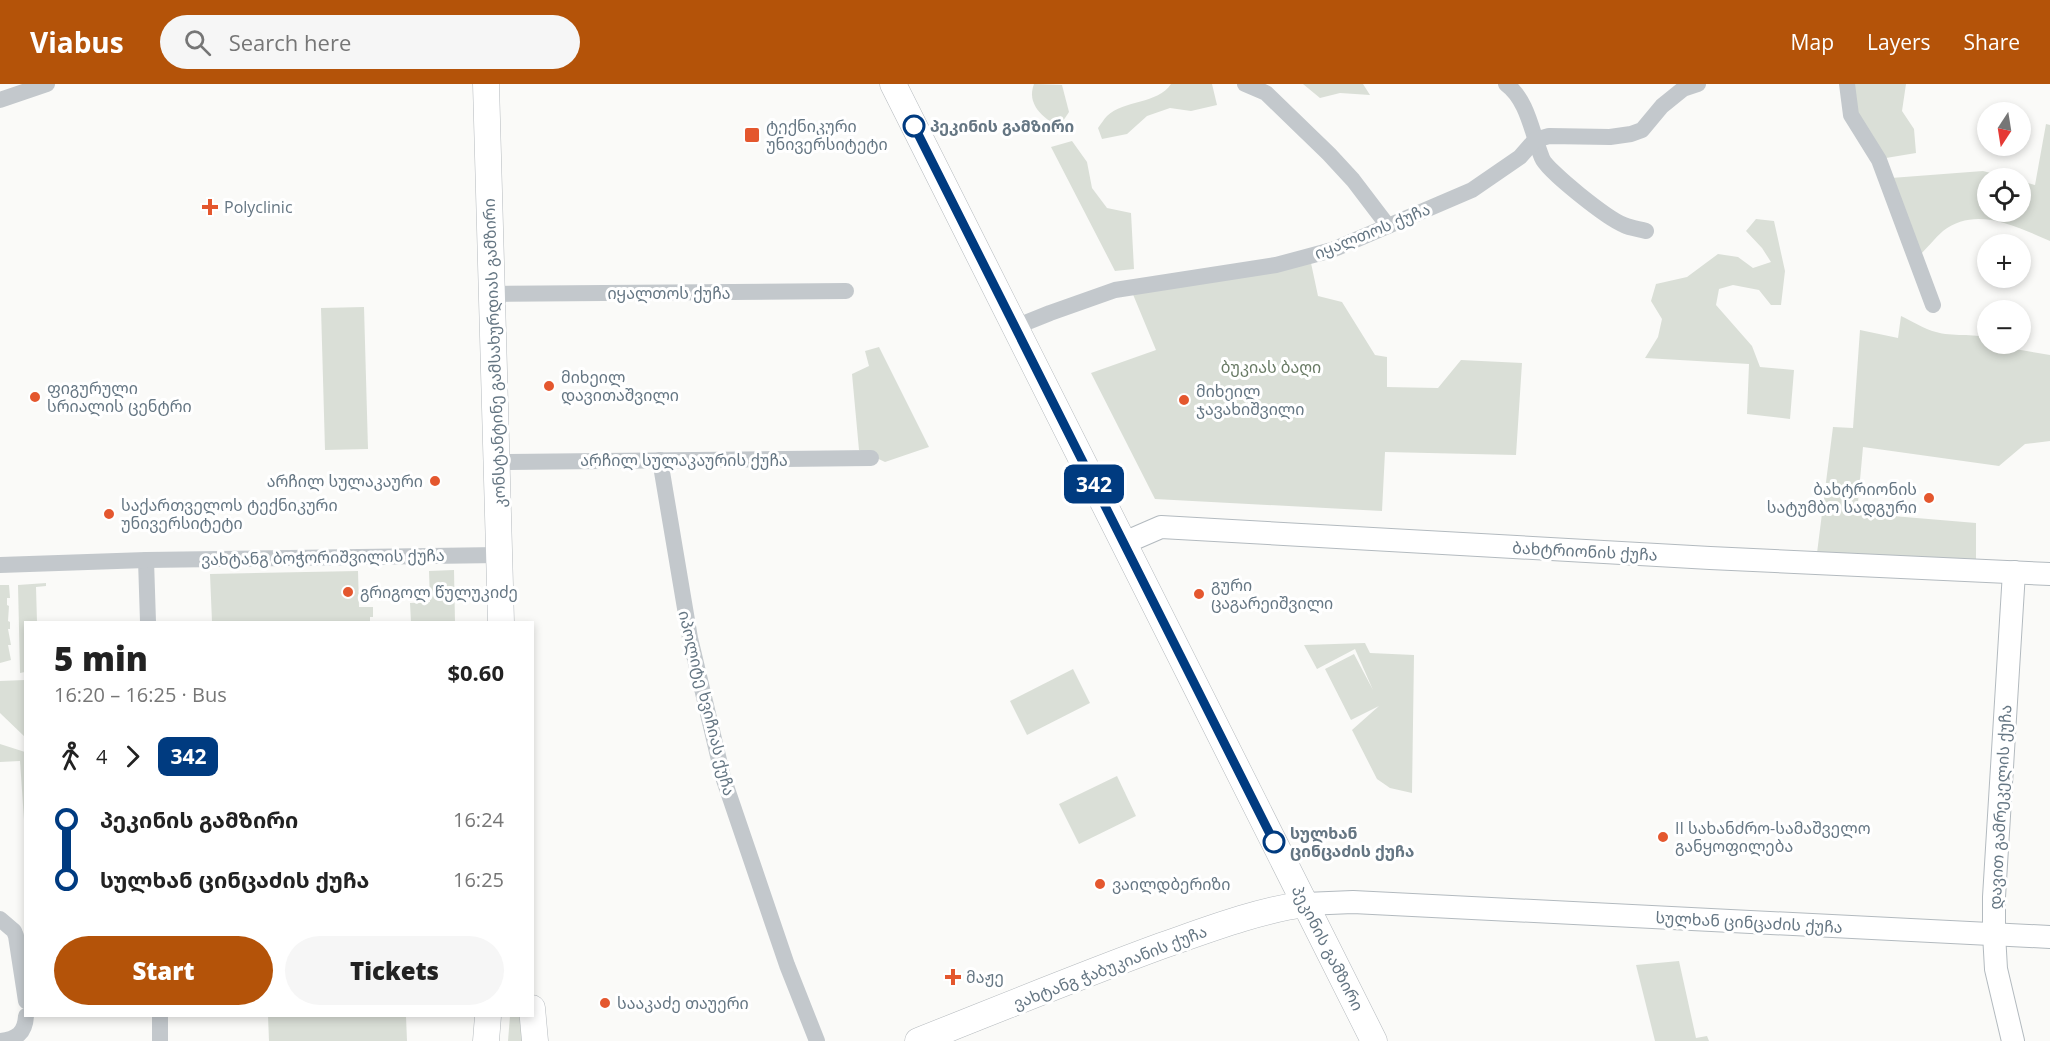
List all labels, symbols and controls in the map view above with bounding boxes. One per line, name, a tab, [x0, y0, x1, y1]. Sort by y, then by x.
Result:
search box	[160, 15, 580, 69]
text: Viabus	[30, 23, 124, 61]
icon: search	[181, 26, 214, 59]
text: Search here	[229, 27, 351, 57]
text: Map	[1791, 28, 1834, 56]
text: Layers	[1867, 28, 1931, 56]
text: Share	[1964, 28, 2020, 56]
north arrow	[1977, 102, 2031, 156]
map controls	[1977, 102, 2031, 354]
place label: ტექნიკური უნივერსიტეტი	[766, 115, 888, 155]
marker: პეკინის გამზირი	[903, 115, 925, 137]
place label: პეკინის გამზირი	[930, 115, 1074, 137]
marker: ტექნიკური უნივერსიტეტი	[743, 126, 761, 144]
button: locate	[1977, 168, 2031, 222]
place label: Polyclinic	[224, 196, 293, 218]
marker: Polyclinic	[201, 198, 219, 216]
street label: კონსტანტინე გამსახურდიას გამზირი	[478, 198, 510, 508]
street label: იყალთოს ქუჩა	[1311, 198, 1433, 264]
button: +	[1977, 234, 2031, 288]
street label: იყალთოს ქუჩა	[607, 282, 731, 304]
button: −	[1977, 300, 2031, 354]
park label: ბუკიას ბაღი	[1221, 356, 1321, 378]
place label: მიხეილ დავითაშვილი	[561, 366, 679, 406]
place label: ფიგურული სრიალის ცენტრი	[47, 377, 192, 417]
marker: მიხეილ დავითაშვილი	[542, 379, 556, 393]
place label: მიხეილ ჯავახიშვილი	[1196, 380, 1304, 420]
marker: ფიგურული სრიალის ცენტრი	[28, 390, 42, 404]
marker: მიხეილ ჯავახიშვილი	[1177, 393, 1191, 407]
street label: არჩილ სულაკაურის ქუჩა	[580, 449, 788, 471]
line badge: 342	[1060, 464, 1128, 504]
place label: არჩილ სულაკაური	[267, 470, 423, 492]
text: 342	[1076, 470, 1112, 498]
marker: არჩილ სულაკაური	[428, 474, 442, 488]
place label: ბახტრიონის სატუმბო სადგური	[1767, 478, 1917, 518]
marker: ბახტრიონის სატუმბო სადგური	[1922, 491, 1936, 505]
place label: საქართველოს ტექნიკური უნივერსიტეტი	[121, 494, 338, 534]
marker: საქართველოს ტექნიკური უნივერსიტეტი	[102, 507, 116, 521]
street label: ბახტრიონის ქუჩა	[1512, 536, 1658, 566]
street label: ვახტანგ ბოჭორიშვილის ქუჩა	[201, 544, 445, 570]
place label: გური ცაგარეიშვილი	[1211, 574, 1333, 614]
place label: გრიგოლ წულუკიძე	[360, 581, 518, 603]
marker: გრიგოლ წულუკიძე	[341, 585, 355, 599]
marker: გური ცაგარეიშვილი	[1192, 587, 1206, 601]
street label: იპოლიტე ხვიჩიას ქუჩა	[673, 608, 741, 798]
text: 5 min	[54, 636, 148, 681]
text: $0.60	[447, 657, 504, 687]
text: 16:20 – 16:25 · Bus	[54, 681, 227, 708]
street label: დავით გამრეკელის ქუჩა	[1984, 704, 2016, 910]
icon: walk	[54, 740, 87, 773]
icon: forward	[116, 740, 149, 773]
text: 342	[170, 742, 206, 770]
text: 4	[96, 743, 107, 770]
text: პეკინის გამზირი	[100, 804, 298, 834]
text: 16:24	[453, 806, 504, 833]
place label: II სახანძრო-სამაშველო განყოფილება	[1675, 817, 1871, 857]
place label: სულხან ცინცაძის ქუჩა	[1290, 822, 1414, 862]
marker: II სახანძრო-სამაშველო განყოფილება	[1656, 830, 1670, 844]
marker: სულხან ცინცაძის ქუჩა	[1263, 831, 1285, 853]
text: სულხან ცინცაძის ქუჩა	[100, 864, 369, 894]
text: 16:25	[453, 866, 504, 893]
place label: ვაილდბერიზი	[1112, 873, 1230, 895]
marker: ვაილდბერიზი	[1093, 877, 1107, 891]
street label: პეკინის გამზირი	[1287, 882, 1369, 1014]
street label: სულხან ცინცაძის ქუჩა	[1655, 906, 1843, 938]
street label: ვახტანგ ჭაბუკიანის ქუჩა	[1010, 920, 1210, 1014]
button: Start	[54, 936, 273, 1005]
button: Tickets	[285, 936, 504, 1005]
place label: მაჟე	[966, 966, 1004, 988]
marker: მაჟე	[944, 968, 962, 986]
place label: სააკაძე თაუერი	[617, 992, 749, 1014]
marker: სააკაძე თაუერი	[598, 996, 612, 1010]

